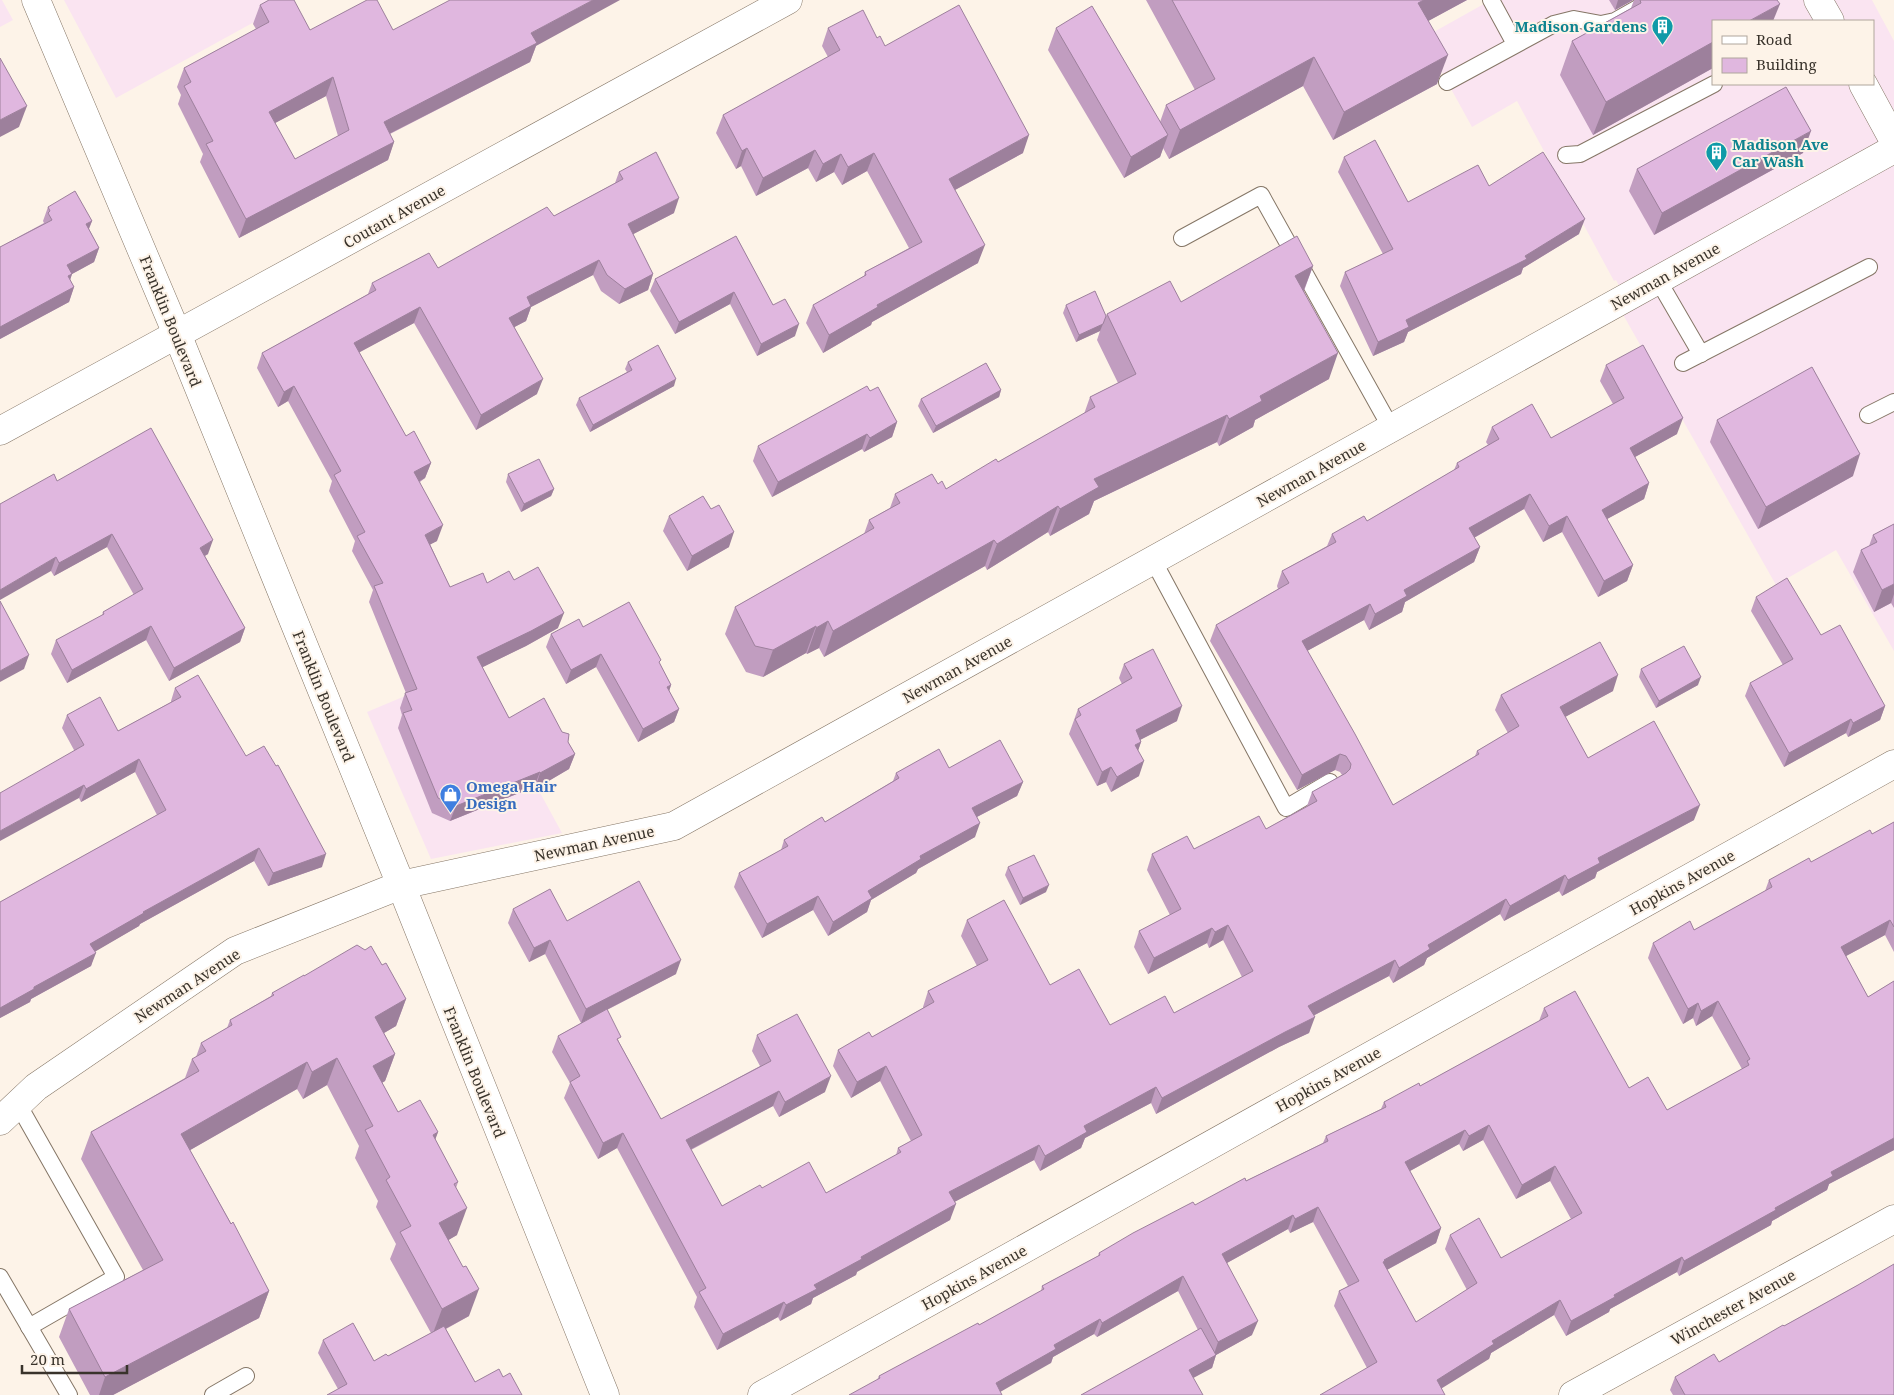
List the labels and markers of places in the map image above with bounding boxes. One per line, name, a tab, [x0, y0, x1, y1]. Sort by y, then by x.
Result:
building icon: Madison Gardens	[1651, 14, 1675, 45]
place label: Madison Gardens	[1514, 16, 1647, 36]
place label: Madison Ave Car Wash	[1732, 134, 1829, 171]
building icon: Madison Ave Car Wash	[1704, 141, 1728, 172]
place label: Omega Hair Design	[466, 776, 557, 813]
shop icon: Omega Hair Design	[438, 783, 462, 814]

